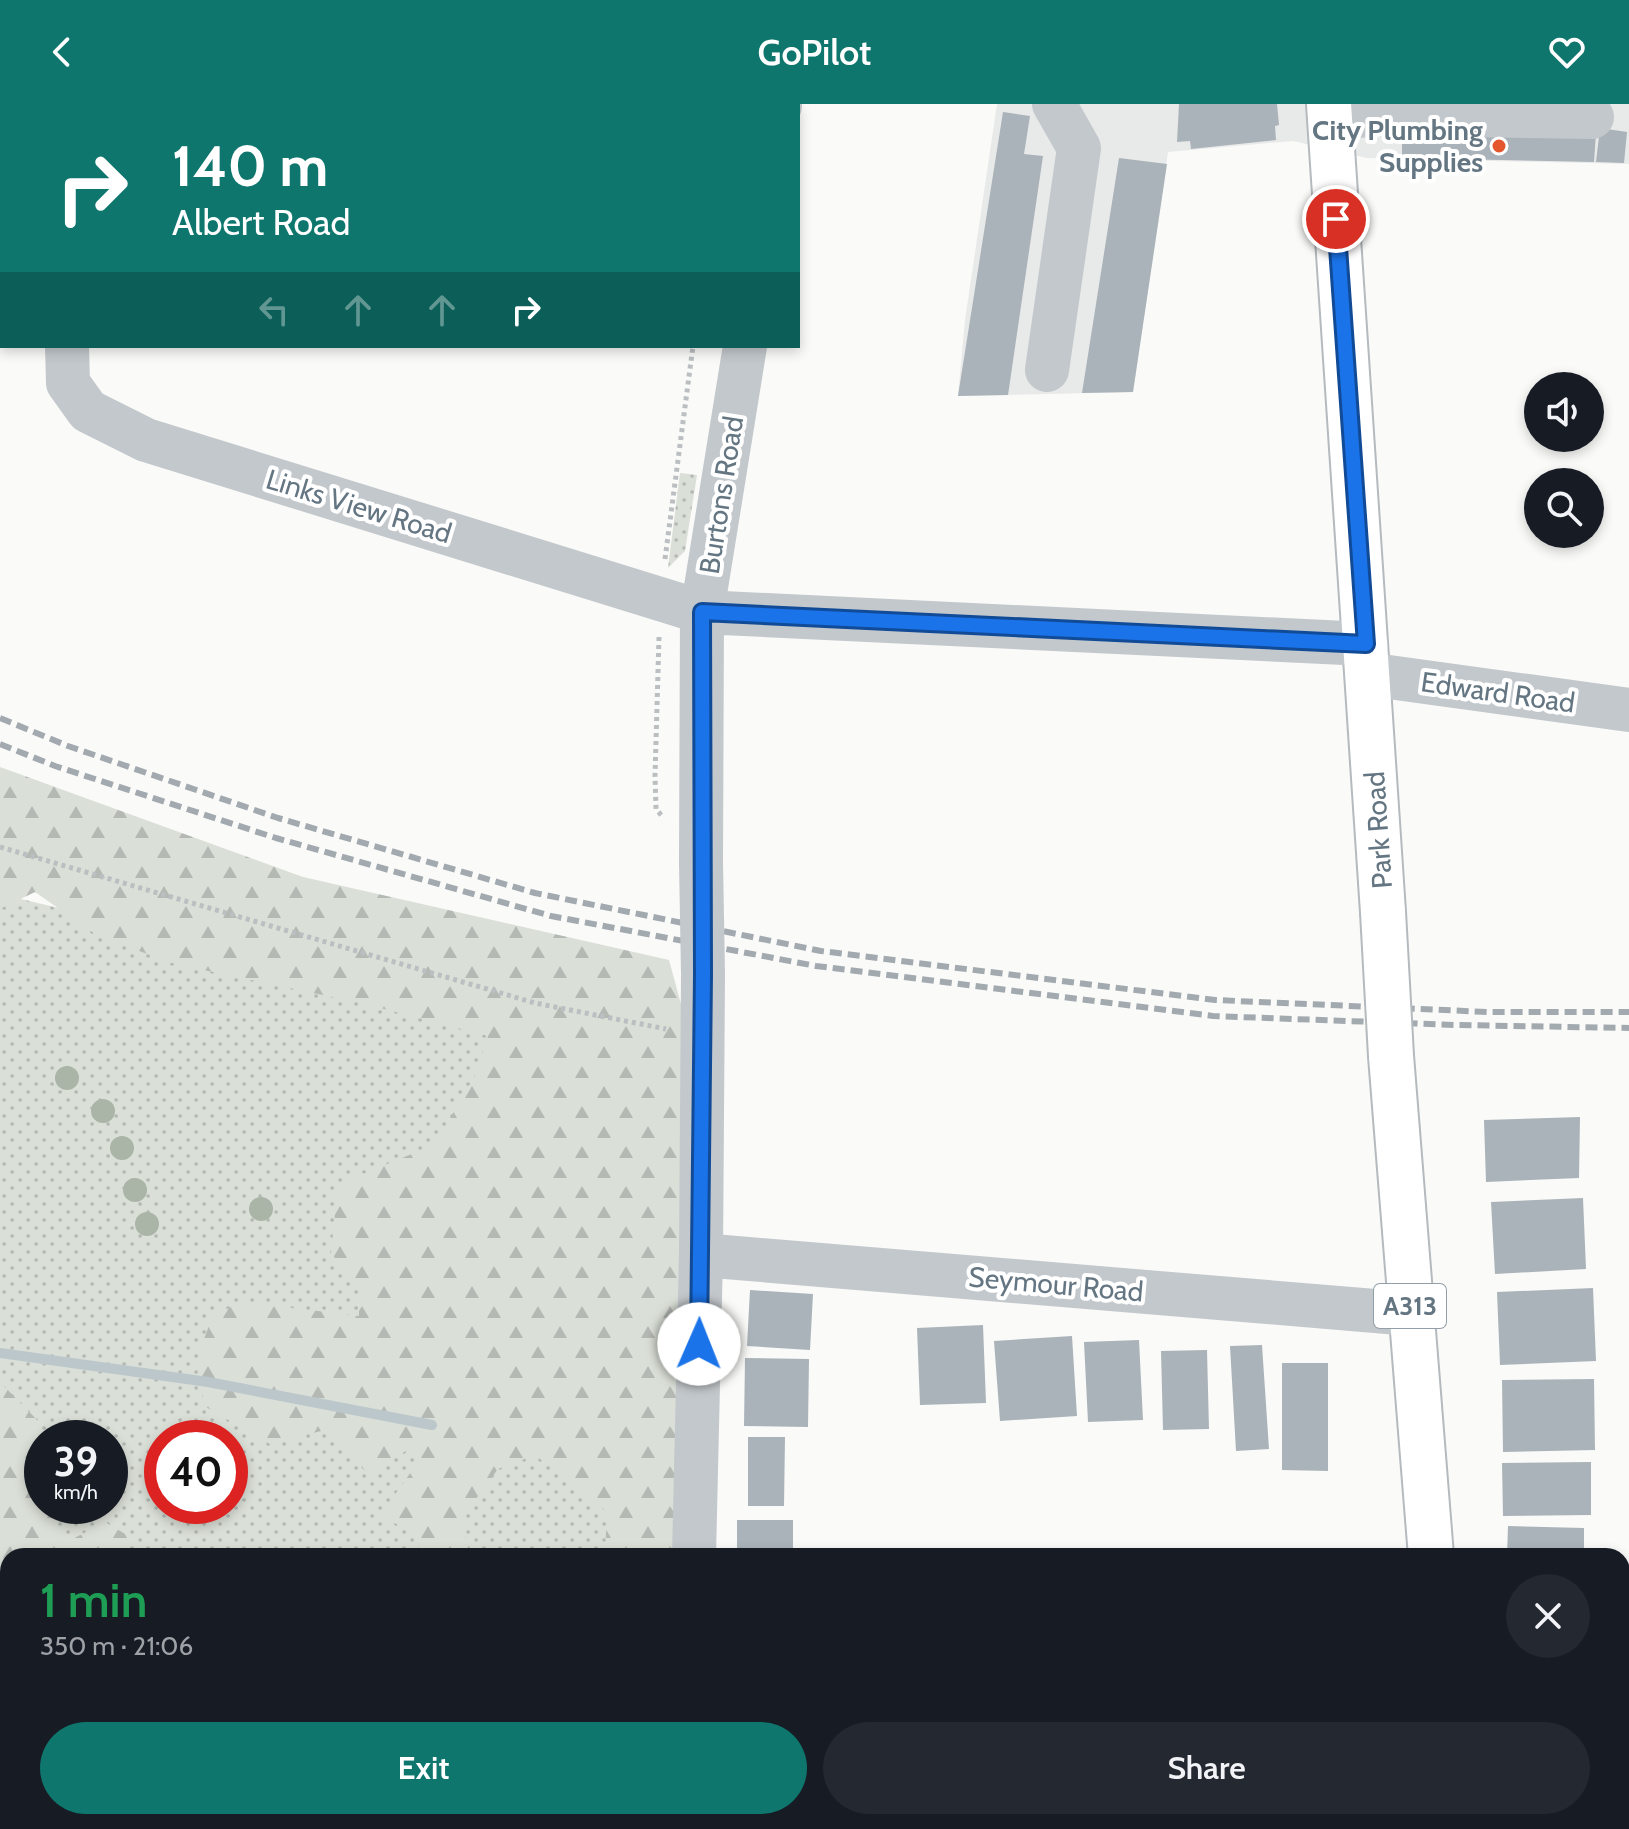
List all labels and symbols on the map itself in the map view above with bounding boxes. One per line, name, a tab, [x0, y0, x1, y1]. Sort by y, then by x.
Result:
place label: City Plumbing Supplies	[1312, 113, 1483, 179]
marker: City Plumbing Supplies	[1490, 137, 1508, 155]
pin	[1302, 185, 1370, 253]
street label: Burtons Road	[692, 414, 750, 576]
street label: Links View Road	[262, 462, 456, 550]
street label: Edward Road	[1419, 664, 1577, 720]
street label: Park Road	[1357, 770, 1399, 890]
street label: Seymour Road	[967, 1259, 1145, 1309]
road number: A313	[1374, 1284, 1446, 1328]
position arrow	[657, 1302, 741, 1386]
speed limit sign: 40	[144, 1420, 248, 1524]

